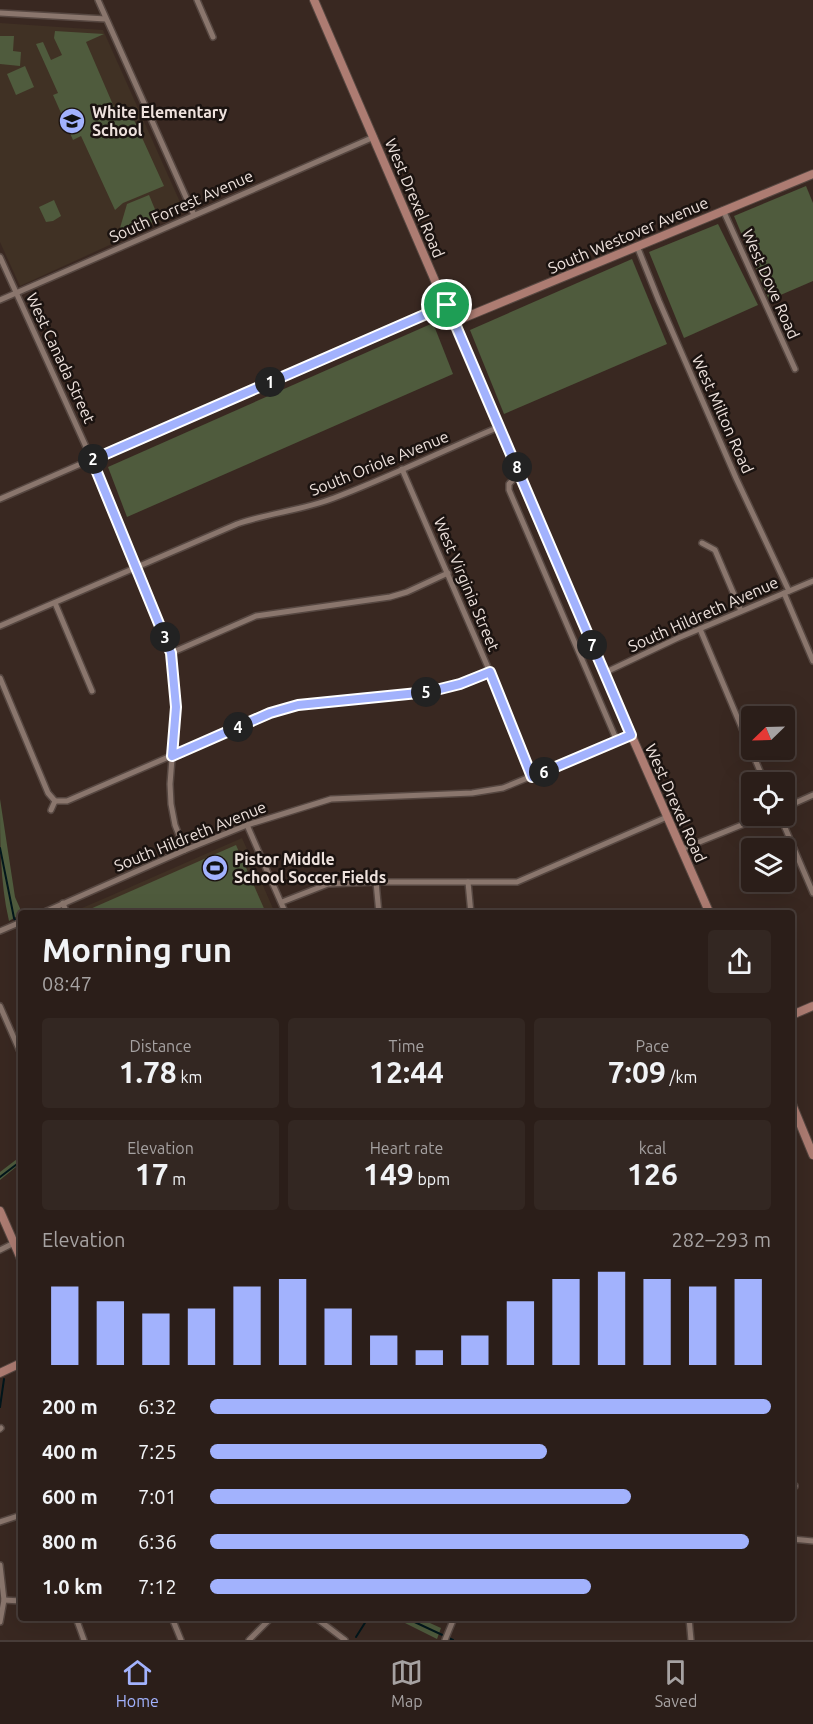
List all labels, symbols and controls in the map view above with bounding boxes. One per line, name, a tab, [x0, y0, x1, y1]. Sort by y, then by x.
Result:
place label: White Elementary School	[92, 103, 228, 139]
school or university icon: White Elementary School	[57, 106, 87, 136]
street label: West Drexel Road	[382, 136, 448, 260]
street label: South Forrest Avenue	[106, 166, 256, 246]
street label: South Westover Avenue	[545, 193, 711, 277]
street label: West Dove Road	[739, 226, 803, 342]
pin	[421, 279, 472, 330]
icon: arrive	[430, 288, 463, 321]
street label: West Canada Street	[23, 290, 99, 427]
street label: West Milton Road	[689, 352, 757, 476]
pin: 1	[255, 367, 285, 397]
text: 1	[265, 373, 275, 391]
street label: South Oriole Avenue	[307, 427, 451, 499]
pin: 2	[78, 444, 108, 474]
text: 2	[88, 450, 98, 468]
pin: 8	[502, 452, 532, 482]
text: 8	[512, 458, 522, 476]
street label: West Virginia Street	[431, 514, 504, 654]
street label: South Hildreth Avenue	[625, 573, 781, 655]
pin: 3	[150, 622, 180, 652]
text: 3	[160, 628, 170, 646]
pin: 7	[577, 630, 607, 660]
text: 7	[587, 636, 597, 654]
pin: 5	[411, 677, 441, 707]
text: 5	[421, 683, 431, 701]
north arrow	[741, 706, 795, 760]
map controls	[741, 706, 795, 892]
pin: 4	[223, 712, 253, 742]
text: 4	[233, 718, 243, 736]
street label: West Drexel Road	[642, 741, 710, 865]
pin: 6	[529, 757, 559, 787]
text: 6	[539, 763, 549, 781]
button: locate	[741, 772, 795, 826]
street label: South Hildreth Avenue	[111, 797, 269, 875]
button: layers	[741, 838, 795, 892]
place label: Pistor Middle School Soccer Fields	[234, 850, 386, 886]
sports icon: Pistor Middle School Soccer Fields	[200, 853, 230, 883]
button: share	[708, 930, 771, 993]
text: Morning run	[42, 931, 232, 968]
text: 08:47	[42, 972, 92, 995]
text: Distance	[130, 1037, 191, 1055]
text: Time	[389, 1037, 424, 1055]
text: Pace	[636, 1037, 669, 1055]
text: 1.78	[119, 1055, 177, 1089]
text: 12:44	[369, 1055, 444, 1089]
text: 7:09	[608, 1055, 666, 1089]
text: km	[177, 1068, 202, 1086]
text: /km	[666, 1068, 697, 1086]
text: Elevation	[127, 1139, 194, 1157]
text: Heart rate	[370, 1139, 443, 1157]
text: kcal	[639, 1139, 666, 1157]
text: 17	[135, 1157, 169, 1191]
text: 149	[363, 1157, 414, 1191]
text: 126	[627, 1157, 678, 1191]
text: m	[169, 1170, 186, 1188]
text: bpm	[414, 1170, 450, 1188]
text: Elevation	[42, 1228, 125, 1251]
text: 282–293 m	[672, 1228, 771, 1251]
text: 200 m	[42, 1395, 98, 1418]
text: 6:32	[138, 1395, 177, 1418]
text: 400 m	[42, 1440, 98, 1463]
text: 7:25	[138, 1440, 177, 1463]
text: 600 m	[42, 1485, 98, 1508]
text: 7:01	[138, 1485, 177, 1508]
text: 800 m	[42, 1530, 98, 1553]
text: 6:36	[138, 1530, 177, 1553]
text: 1.0 km	[42, 1575, 103, 1598]
text: 7:12	[138, 1575, 177, 1598]
tab: Home	[116, 1656, 159, 1710]
tab: Map	[390, 1656, 423, 1710]
tab: Saved	[655, 1656, 697, 1710]

